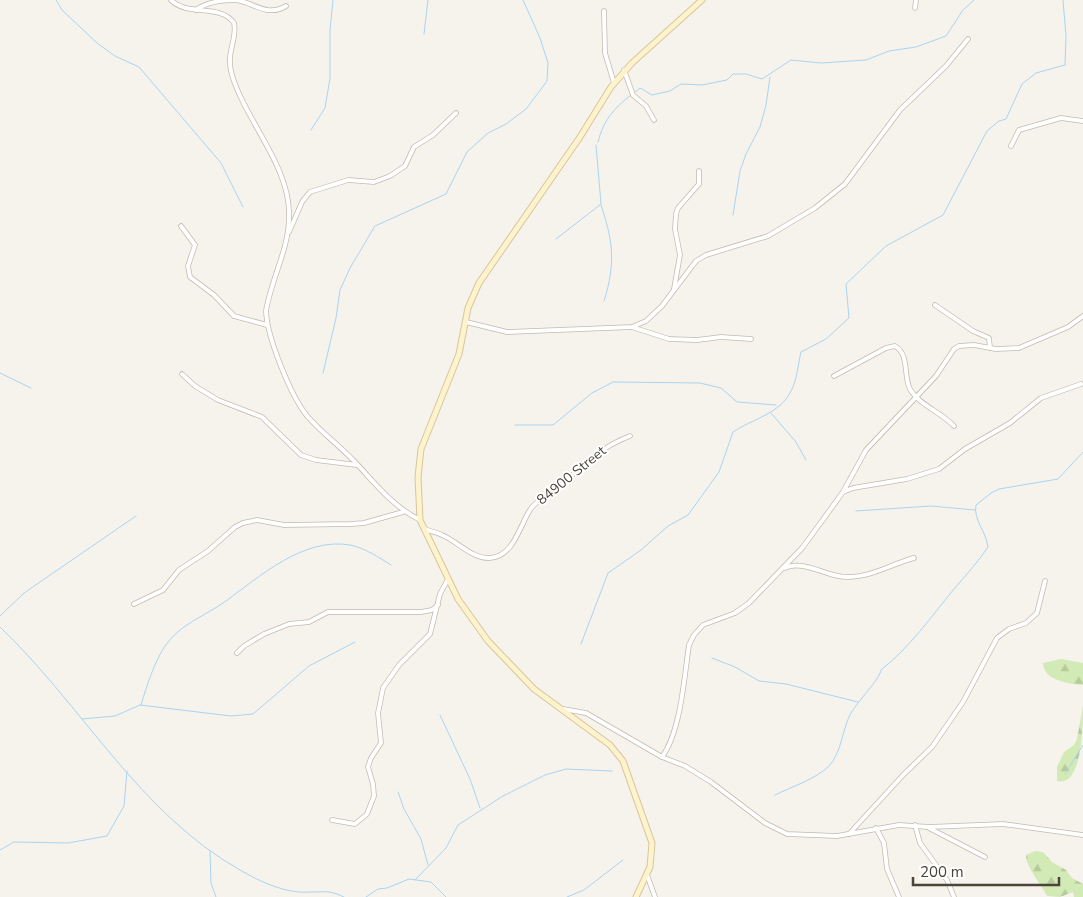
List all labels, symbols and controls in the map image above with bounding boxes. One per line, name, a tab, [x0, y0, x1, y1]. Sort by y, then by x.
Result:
street label: 84900 Street	[533, 442, 610, 509]
scale bar	[913, 854, 1059, 886]
text: 200 m	[920, 862, 964, 882]

